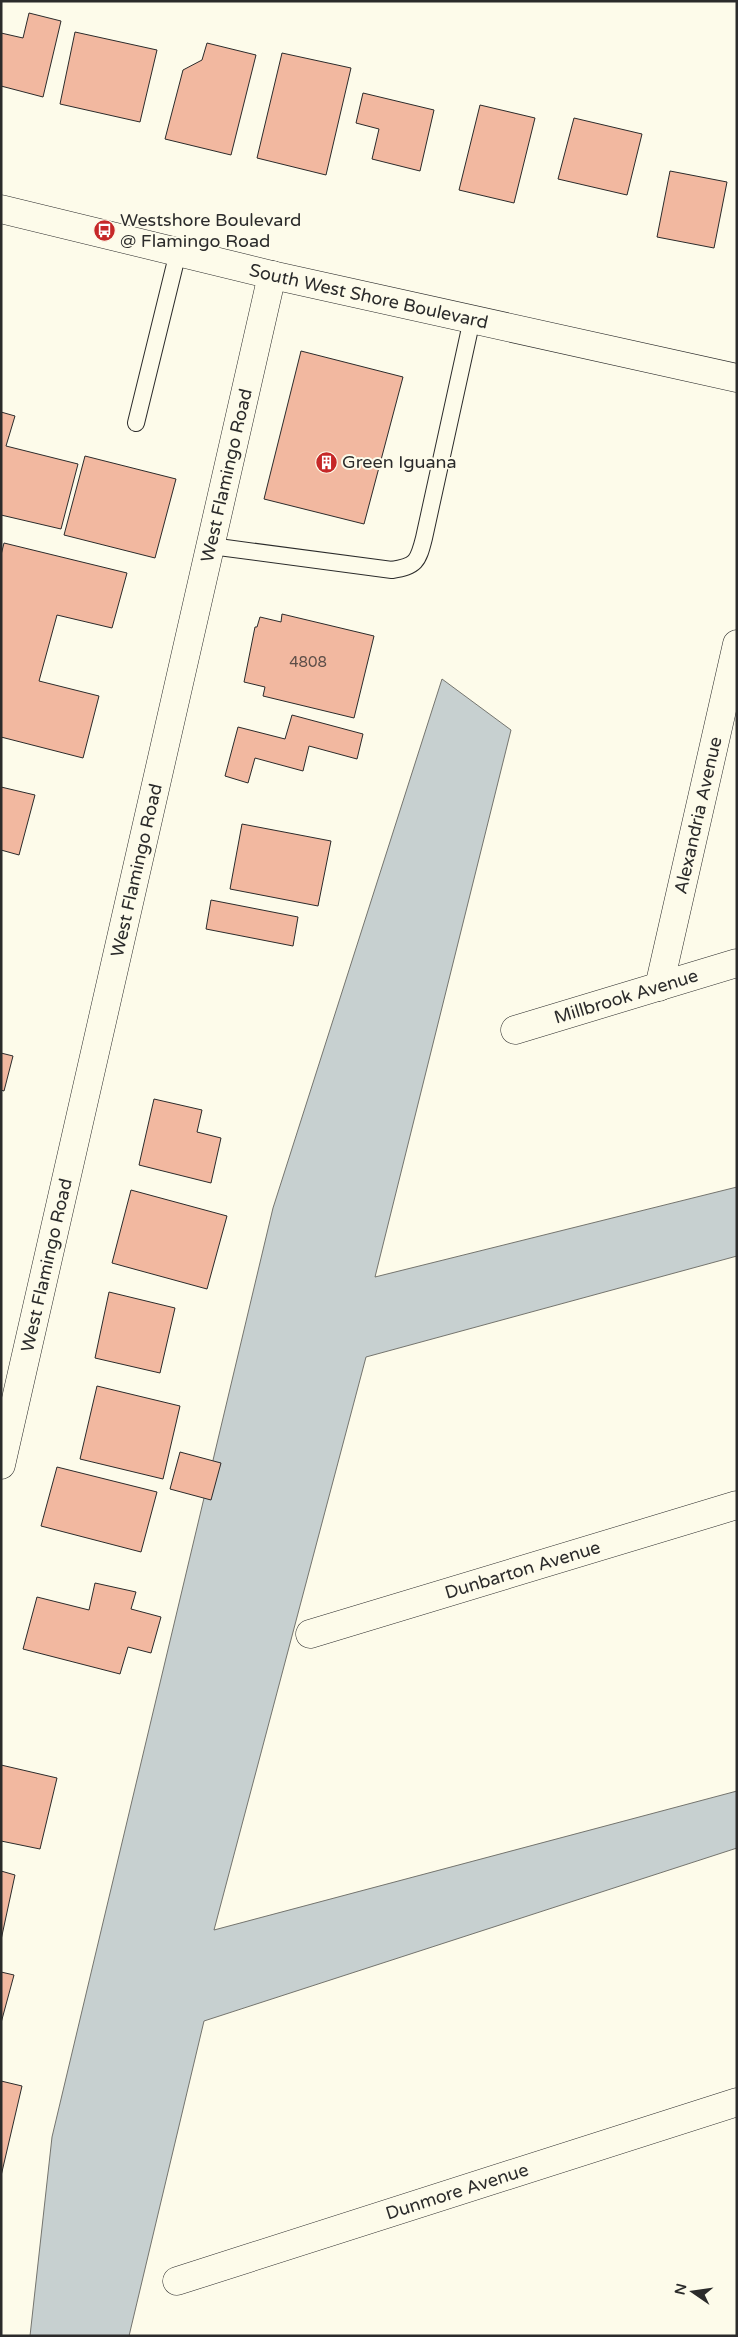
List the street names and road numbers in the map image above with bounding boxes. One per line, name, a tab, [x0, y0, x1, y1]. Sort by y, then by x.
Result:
street label: South West Shore Boulevard	[247, 259, 490, 334]
street label: West Flamingo Road	[196, 386, 257, 564]
street label: Alexandria Avenue	[669, 735, 727, 896]
street label: West Flamingo Road	[106, 781, 167, 959]
street label: Millbrook Avenue	[551, 964, 701, 1029]
street label: West Flamingo Road	[16, 1176, 77, 1354]
street label: Dunbarton Avenue	[442, 1536, 603, 1604]
street label: Dunmore Avenue	[383, 2158, 531, 2225]

